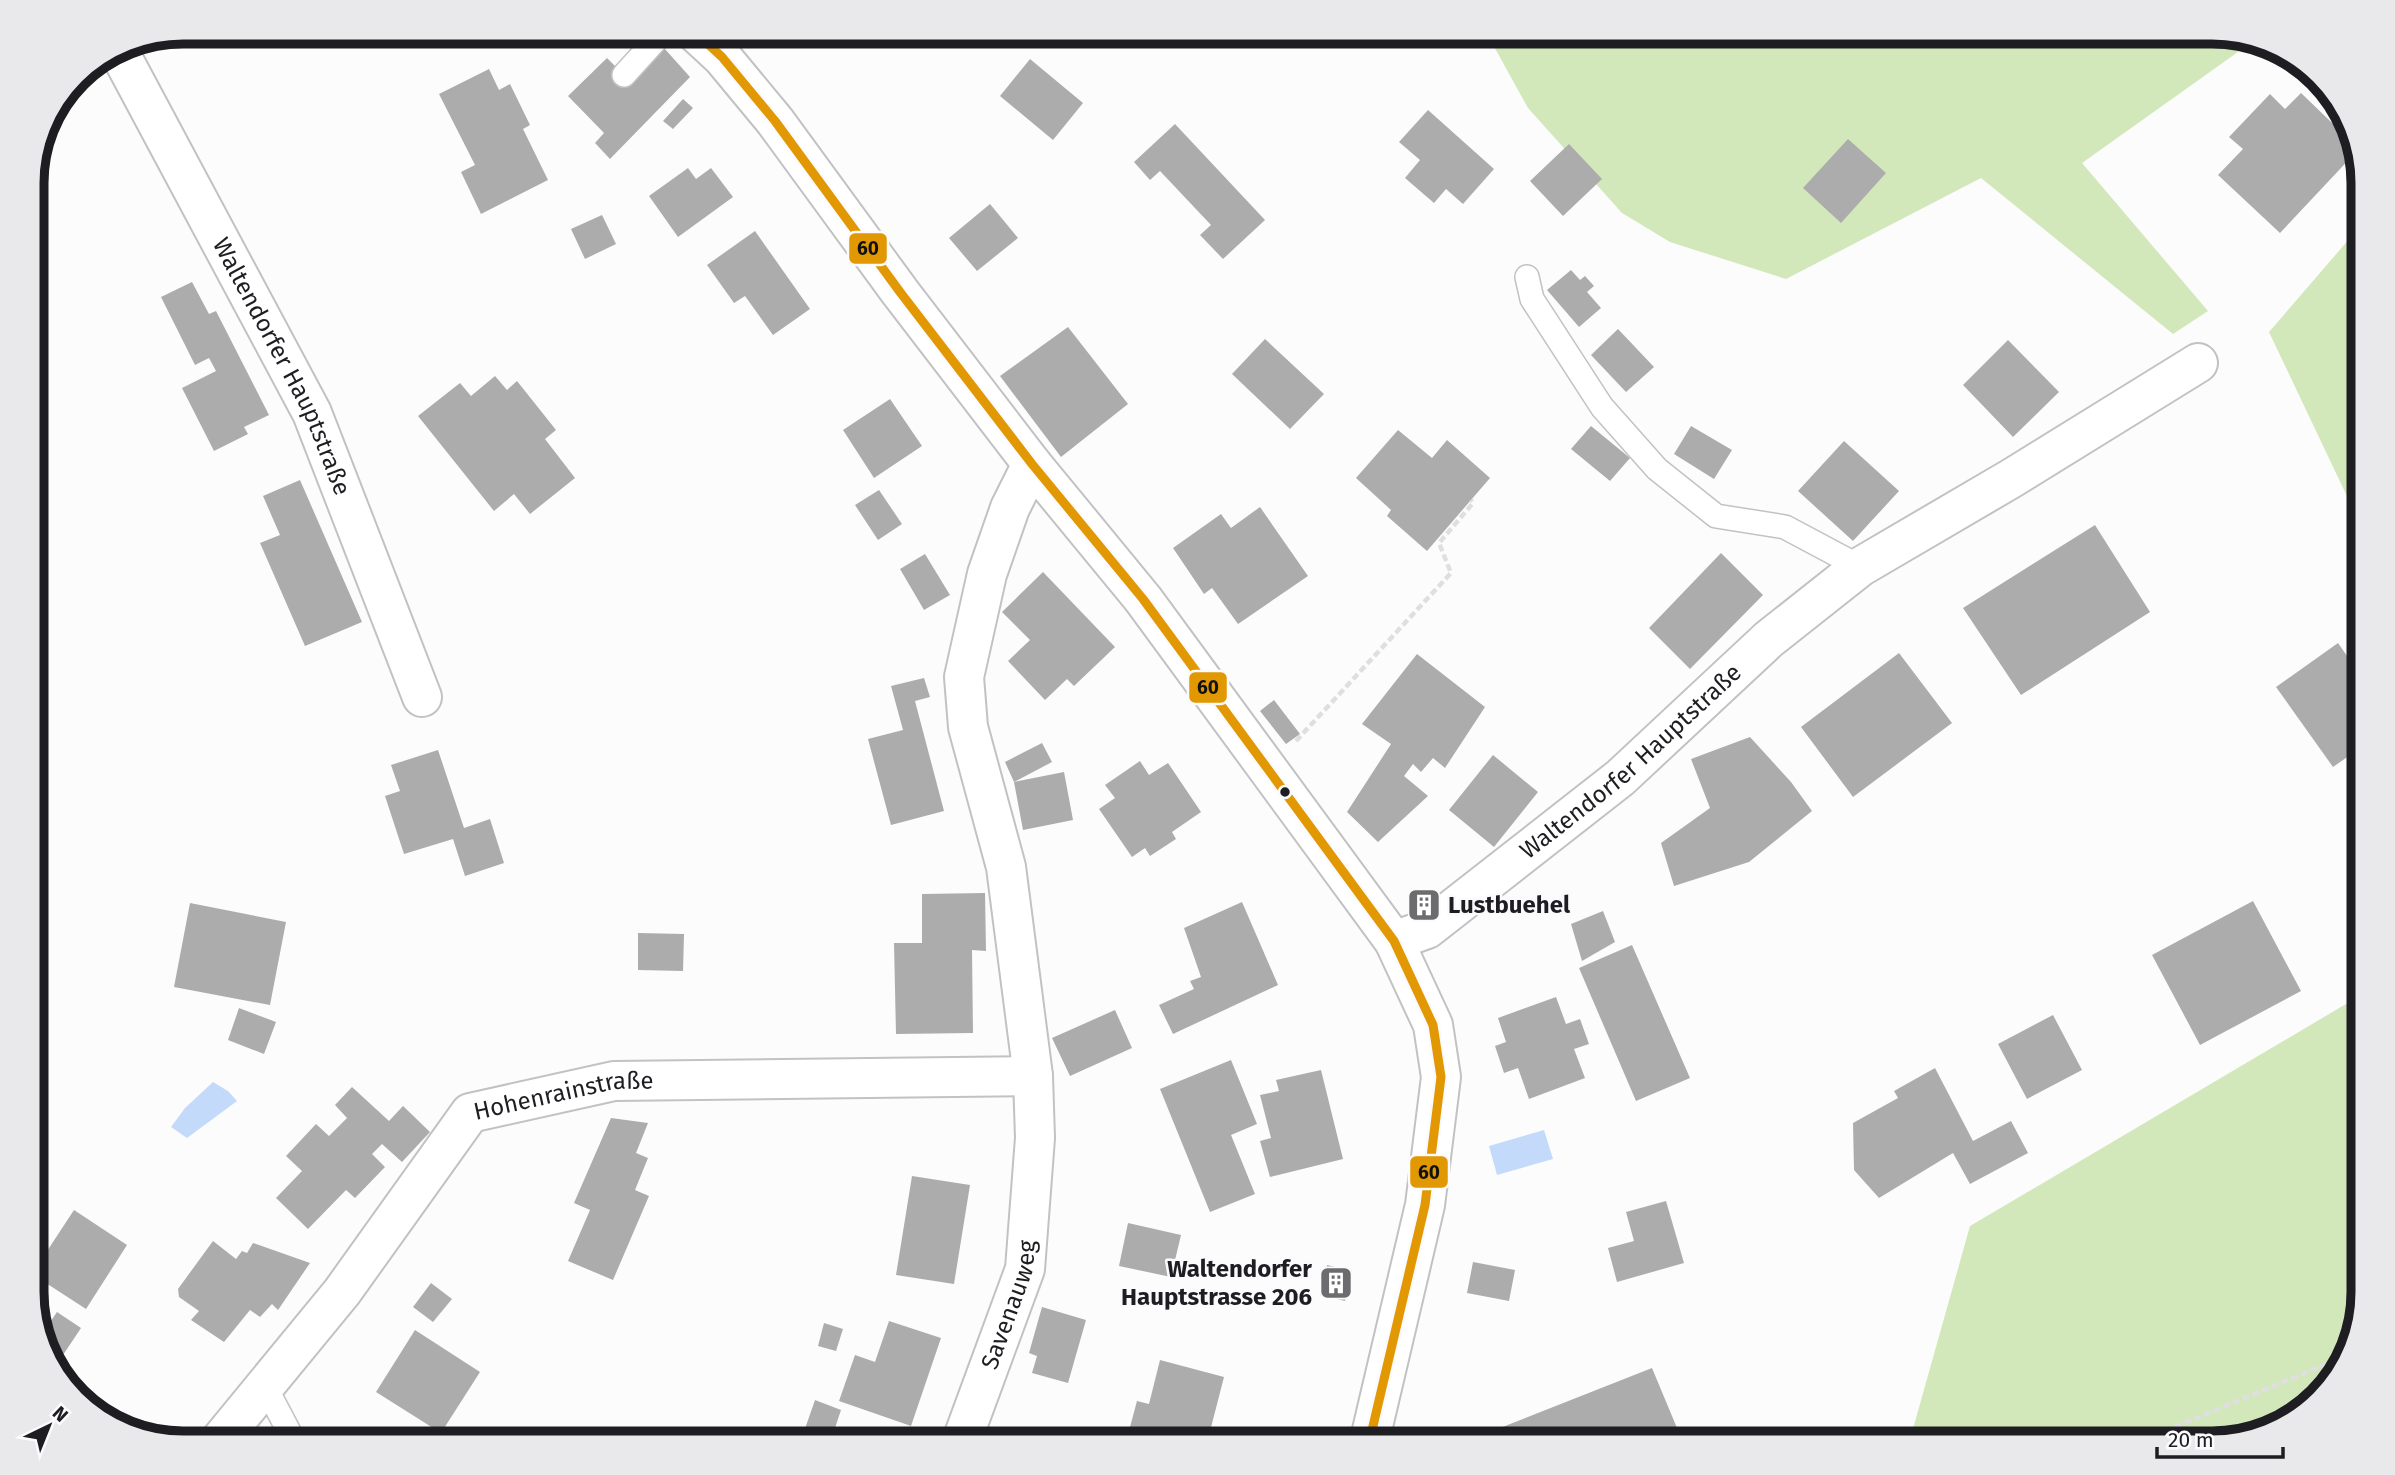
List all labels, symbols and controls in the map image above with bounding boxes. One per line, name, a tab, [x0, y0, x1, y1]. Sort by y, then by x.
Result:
line badge: 60	[848, 232, 888, 265]
street label: Waltendorfer Hauptstraße	[207, 233, 356, 499]
text: 60	[857, 237, 879, 260]
street label: Waltendorfer Hauptstraße	[1514, 658, 1747, 865]
line badge: 60	[1188, 671, 1228, 704]
text: 60	[1197, 676, 1219, 699]
unlabelled marker	[1278, 785, 1292, 799]
building icon: Lustbuehel	[1405, 886, 1443, 924]
place label: Lustbuehel	[1448, 891, 1571, 919]
street label: Hohenrainstraße	[471, 1067, 654, 1126]
line badge: 60	[1409, 1155, 1449, 1189]
text: 60	[1418, 1161, 1440, 1184]
street label: Savenauweg	[975, 1239, 1041, 1373]
place label: Waltendorfer Hauptstrasse 206	[1121, 1255, 1312, 1311]
building icon: Waltendorfer Hauptstrasse 206	[1317, 1264, 1355, 1302]
north arrow	[14, 1391, 84, 1461]
text: N	[48, 1401, 73, 1427]
scale bar	[2157, 1416, 2283, 1460]
text: 20 m	[2168, 1427, 2214, 1453]

